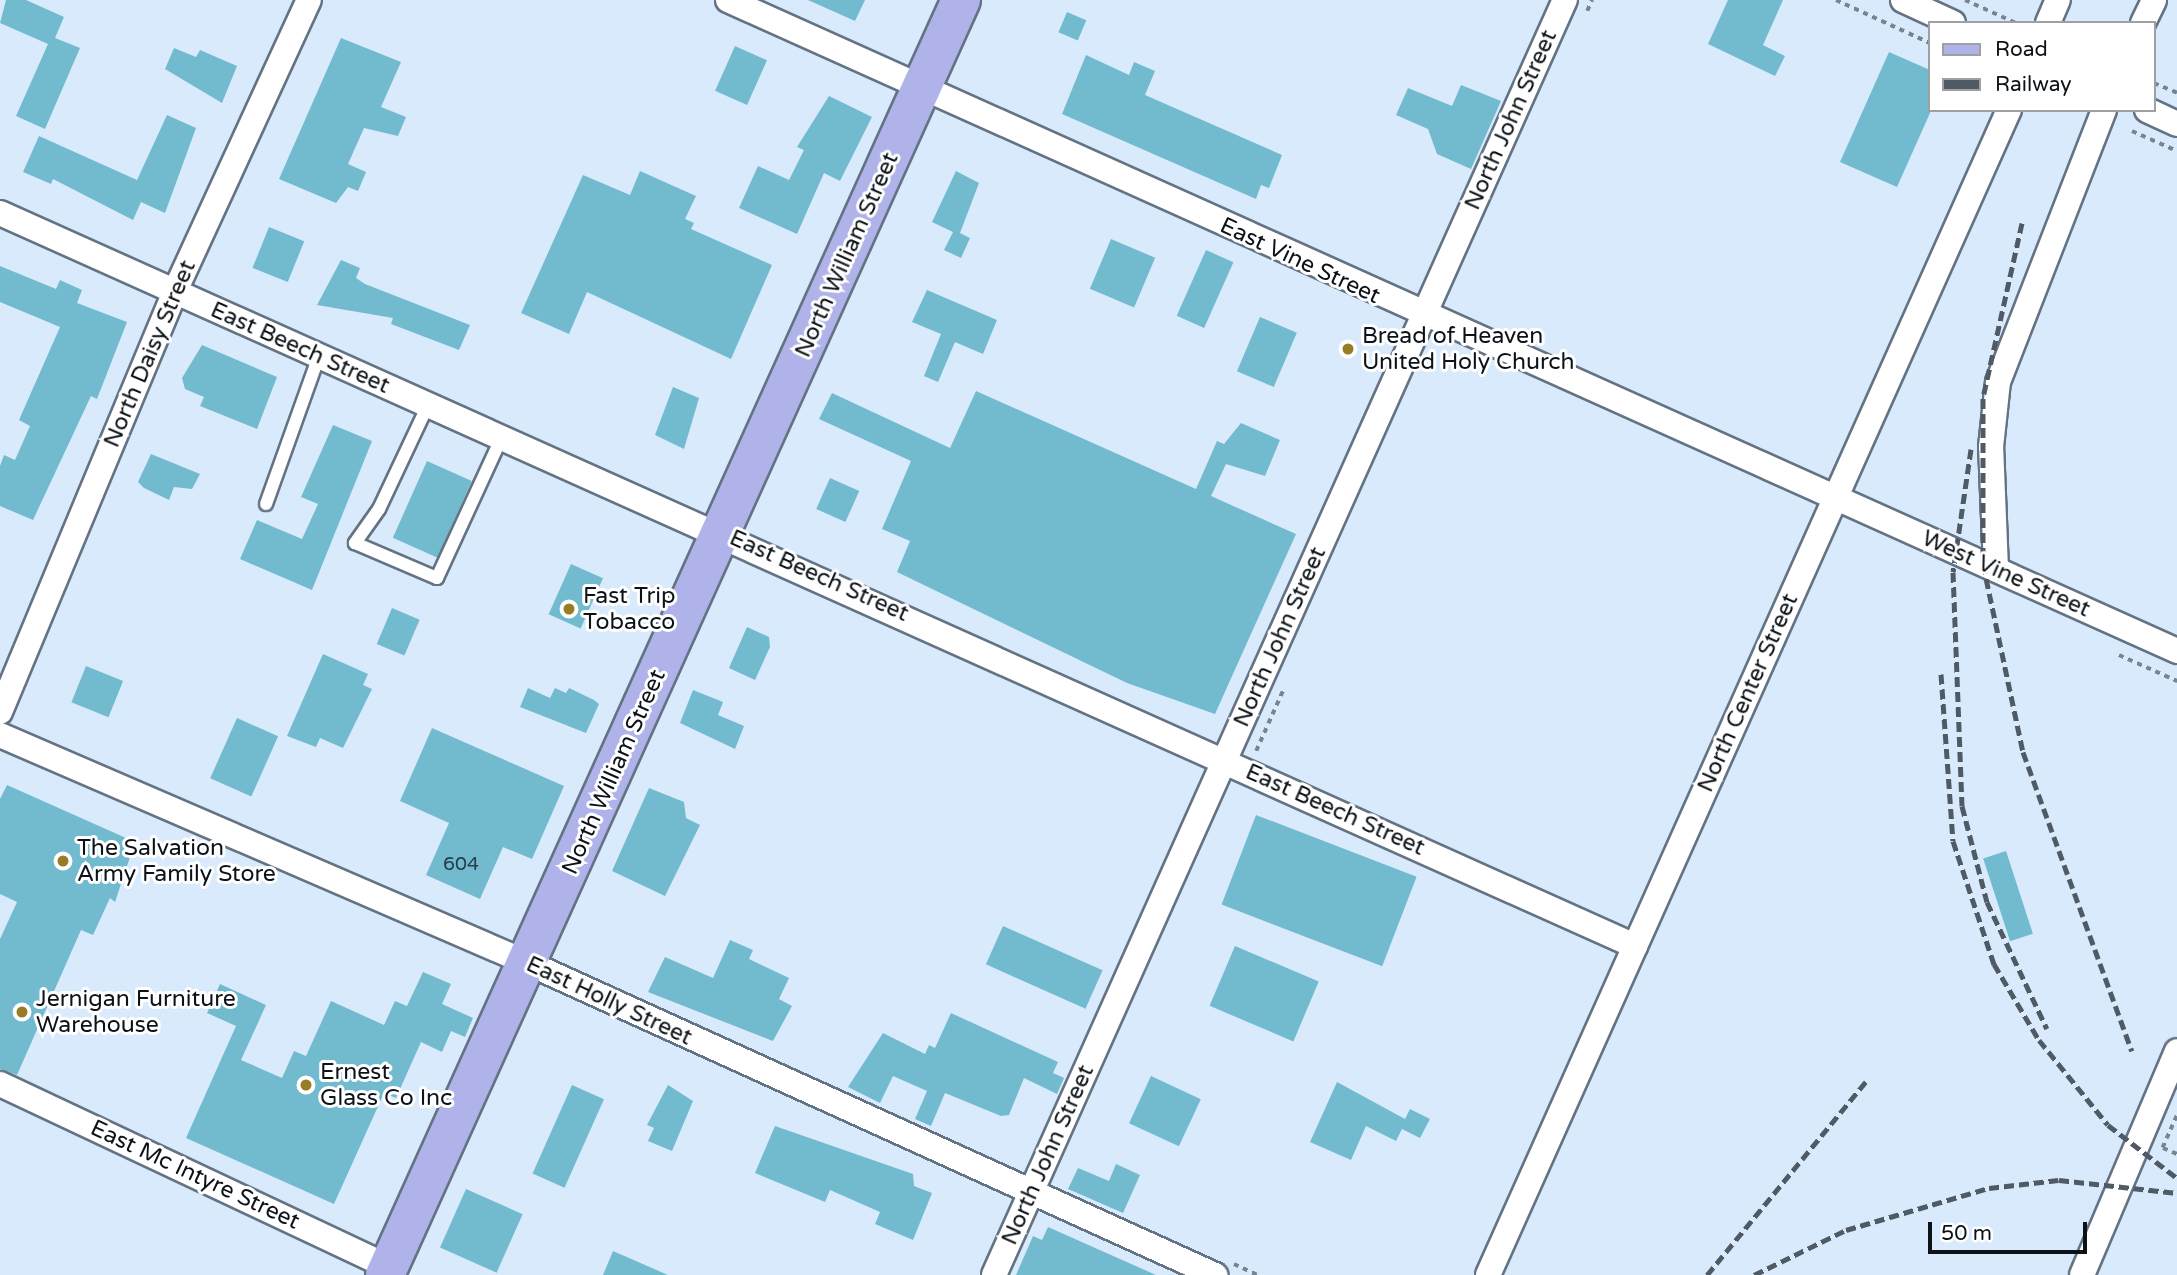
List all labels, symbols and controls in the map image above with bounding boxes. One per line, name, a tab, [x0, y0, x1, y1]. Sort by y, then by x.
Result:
legend	[1928, 21, 2156, 112]
street label: North John Street	[1459, 26, 1563, 214]
text: Road	[1995, 37, 2048, 62]
text: Railway	[1995, 72, 2072, 97]
street label: North William Street	[789, 148, 905, 362]
street label: East Vine Street	[1216, 212, 1384, 310]
street label: North Daisy Street	[98, 256, 202, 452]
street label: East Beech Street	[206, 296, 394, 400]
place label: Bread of Heaven United Holy Church	[1362, 322, 1575, 376]
marker: Bread of Heaven United Holy Church	[1340, 341, 1356, 357]
street label: East Beech Street	[725, 524, 913, 628]
street label: West Vine Street	[1918, 525, 2094, 623]
street label: North John Street	[1228, 543, 1332, 731]
place label: Fast Trip Tobacco	[583, 582, 676, 636]
street label: North Center Street	[1692, 590, 1804, 796]
marker: Fast Trip Tobacco	[561, 601, 577, 617]
street label: North William Street	[556, 665, 672, 879]
street label: East Beech Street	[1241, 758, 1429, 862]
place label: The Salvation Army Family Store	[77, 834, 276, 888]
marker: The Salvation Army Family Store	[55, 853, 71, 869]
house number: 604	[443, 854, 479, 876]
street label: East Holly Street	[522, 951, 696, 1051]
place label: Jernigan Furniture Warehouse	[36, 985, 236, 1039]
marker: Jernigan Furniture Warehouse	[14, 1004, 30, 1020]
place label: Ernest Glass Co Inc	[320, 1058, 452, 1112]
street label: North John Street	[996, 1061, 1100, 1249]
marker: Ernest Glass Co Inc	[298, 1077, 314, 1093]
street label: East Mc Intyre Street	[86, 1114, 304, 1236]
scale bar	[1932, 1208, 2091, 1252]
text: 50 m	[1941, 1221, 1992, 1246]

